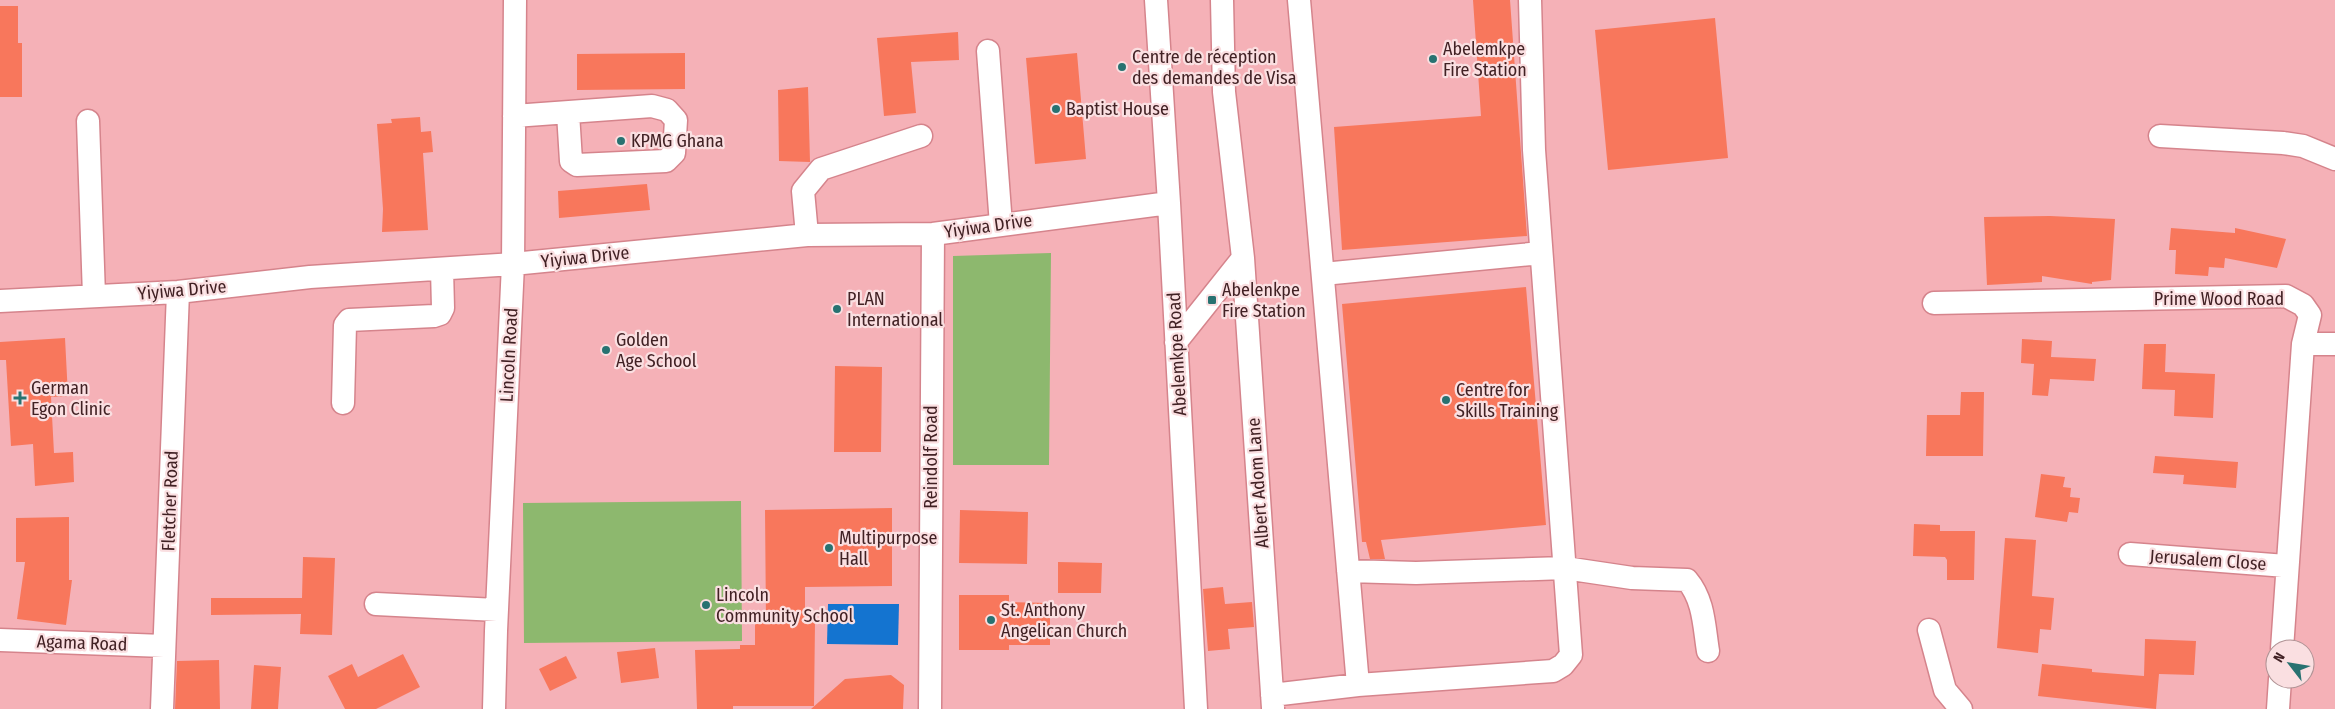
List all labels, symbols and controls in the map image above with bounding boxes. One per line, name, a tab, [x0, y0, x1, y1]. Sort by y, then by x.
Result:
place label: Abelemkpe Fire Station	[1443, 38, 1527, 81]
place label: Centre de réception des demandes de Visa	[1132, 46, 1297, 89]
marker: Abelemkpe Fire Station	[1427, 53, 1439, 65]
marker: Centre de réception des demandes de Visa	[1116, 61, 1128, 73]
place label: Baptist House	[1066, 98, 1169, 120]
marker: Baptist House	[1050, 103, 1062, 115]
place label: KPMG Ghana	[631, 130, 724, 152]
marker: KPMG Ghana	[615, 135, 627, 147]
street label: Yiyiwa Drive	[943, 209, 1034, 243]
street label: Yiyiwa Drive	[540, 241, 630, 273]
street label: Yiyiwa Drive	[137, 275, 227, 305]
place label: Abelenkpe Fire Station	[1222, 279, 1306, 322]
place label: PLAN International	[847, 288, 943, 331]
street label: Prime Wood Road	[2154, 288, 2284, 310]
street label: Abelemkpe Road	[1163, 292, 1191, 416]
marker: Abelenkpe Fire Station	[1206, 294, 1218, 306]
marker: PLAN International	[831, 303, 843, 315]
street label: Lincoln Road	[496, 307, 522, 403]
place label: Golden Age School	[616, 329, 697, 372]
marker: Golden Age School	[600, 344, 612, 356]
place label: German Egon Clinic	[31, 377, 111, 420]
place label: Centre for Skills Training	[1456, 379, 1559, 422]
marker: German Egon Clinic	[13, 391, 27, 405]
marker: Centre for Skills Training	[1440, 394, 1452, 406]
street label: Reindolf Road	[920, 405, 942, 509]
street label: Albert Adom Lane	[1242, 417, 1274, 549]
street label: Fletcher Road	[157, 450, 183, 552]
place label: Multipurpose Hall	[839, 527, 937, 570]
marker: Multipurpose Hall	[823, 542, 835, 554]
street label: Jerusalem Close	[2149, 545, 2267, 575]
place label: Lincoln Community School	[716, 584, 854, 627]
marker: Lincoln Community School	[700, 599, 712, 611]
place label: St. Anthony Angelican Church	[1001, 599, 1127, 642]
marker: St. Anthony Angelican Church	[985, 614, 997, 626]
street label: Agama Road	[36, 630, 128, 656]
north arrow	[2265, 639, 2315, 689]
text: N	[2270, 650, 2289, 666]

